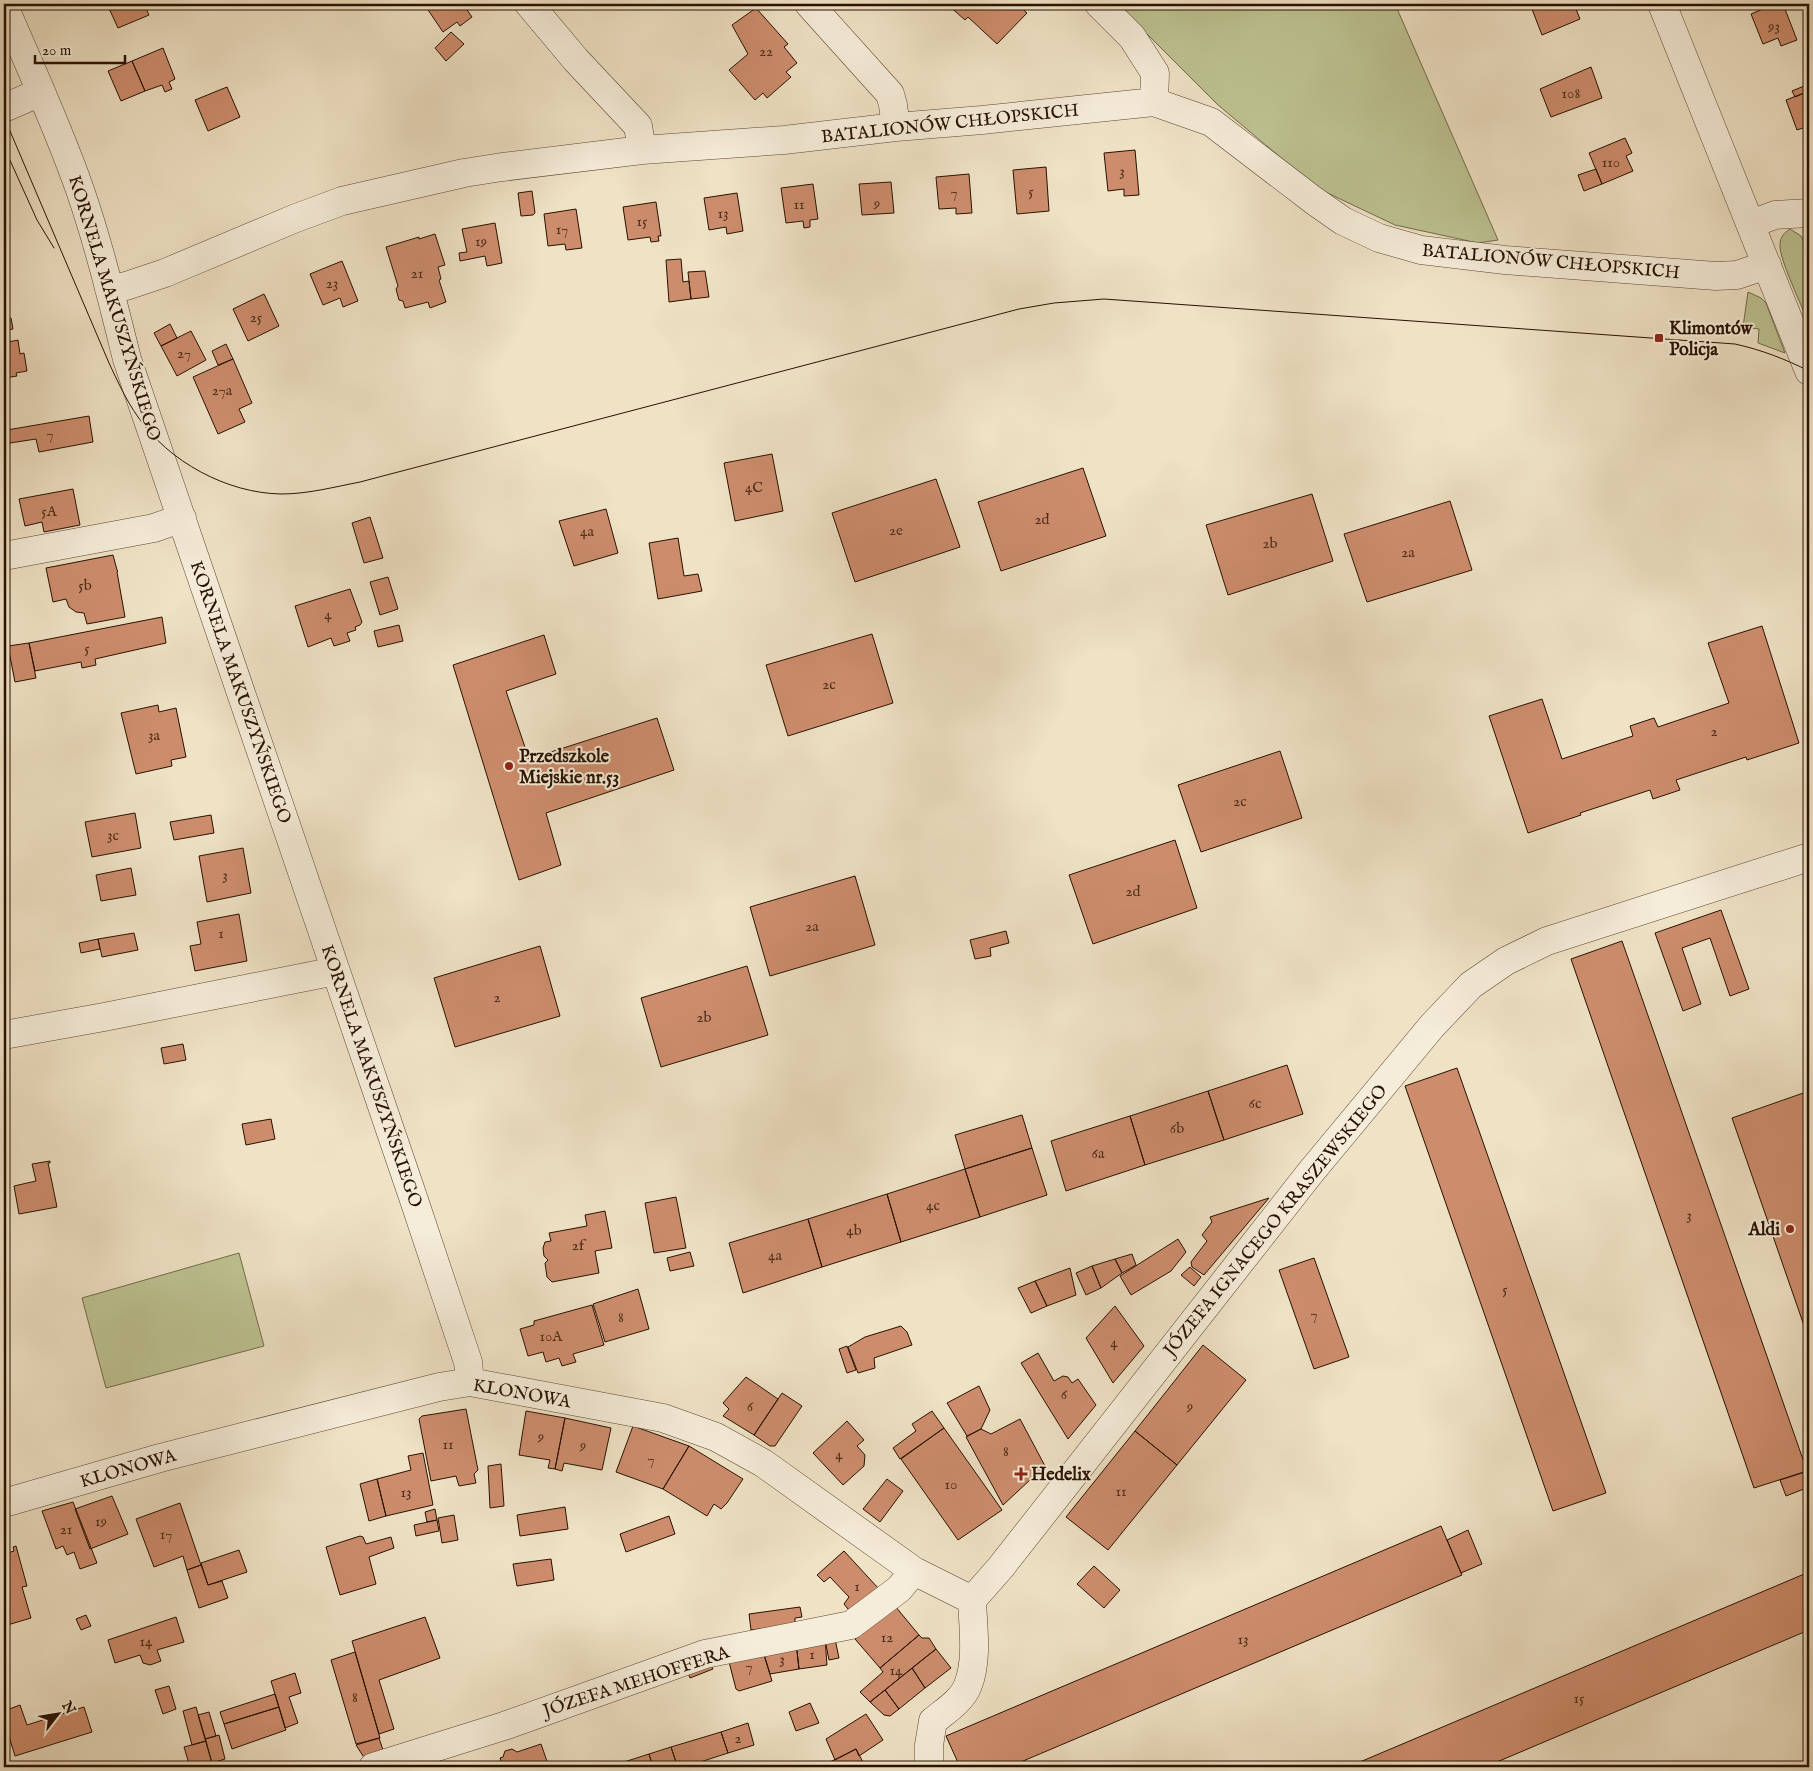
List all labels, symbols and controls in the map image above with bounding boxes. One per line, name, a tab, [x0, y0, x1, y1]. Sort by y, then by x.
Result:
house number: 93	[1767, 17, 1780, 36]
scale bar	[35, 32, 125, 64]
text: 20 m	[42, 41, 72, 60]
house number: 22	[759, 42, 773, 61]
house number: 108	[1562, 84, 1581, 103]
street label: BATALIONÓW CHŁOPSKICH	[820, 98, 1080, 149]
house number: 110	[1602, 153, 1620, 172]
house number: 3	[1119, 162, 1125, 181]
street label: KORNELA MAKUSZYŃSKIEGO	[62, 172, 167, 444]
house number: 5	[1028, 182, 1034, 201]
house number: 7	[950, 183, 958, 202]
house number: 9	[873, 194, 880, 213]
house number: 11	[793, 195, 805, 214]
house number: 13	[717, 204, 729, 223]
house number: 15	[636, 212, 648, 231]
house number: 17	[556, 220, 568, 239]
house number: 19	[475, 232, 487, 251]
street label: BATALIONÓW CHŁOPSKICH	[1421, 238, 1681, 285]
house number: 21	[411, 264, 423, 283]
house number: 23	[326, 274, 338, 293]
house number: 25	[250, 308, 263, 327]
place label: Klimontów Policja	[1669, 318, 1753, 362]
marker: Klimontów Policja	[1653, 332, 1665, 344]
house number: 27	[177, 344, 191, 363]
house number: 27a	[212, 381, 233, 400]
house number: 7	[46, 425, 54, 444]
house number: 4C	[745, 478, 763, 497]
house number: 5A	[41, 502, 58, 521]
house number: 2d	[1034, 510, 1051, 529]
house number: 2e	[889, 521, 903, 540]
house number: 4a	[580, 522, 594, 541]
house number: 2b	[1262, 534, 1278, 553]
house number: 2a	[1401, 543, 1415, 562]
street label: KORNELA MAKUSZYŃSKIEGO	[184, 557, 297, 827]
house number: 5b	[78, 576, 92, 595]
house number: 4	[324, 605, 332, 624]
house number: 5	[84, 639, 90, 658]
house number: 2c	[822, 675, 836, 694]
house number: 2	[1710, 722, 1718, 741]
house number: 3a	[148, 726, 161, 745]
place label: Przedszkole Miejskie nr.53	[519, 746, 619, 790]
marker: Przedszkole Miejskie nr.53	[503, 760, 515, 772]
house number: 2c	[1233, 792, 1247, 811]
house number: 3c	[107, 826, 119, 845]
house number: 3	[222, 866, 228, 885]
house number: 2d	[1125, 882, 1142, 901]
house number: 2a	[805, 917, 819, 936]
house number: 1	[218, 924, 224, 943]
street label: KORNELA MAKUSZYŃSKIEGO	[315, 941, 428, 1211]
house number: 2	[493, 988, 501, 1007]
house number: 2b	[696, 1008, 712, 1027]
street label: JÓZEFA IGNACEGO KRASZEWSKIEGO	[1156, 1079, 1393, 1363]
house number: 6c	[1249, 1094, 1261, 1113]
house number: 6b	[1170, 1119, 1184, 1138]
house number: 6a	[1092, 1144, 1105, 1163]
house number: 4c	[926, 1196, 940, 1215]
house number: 3	[1686, 1206, 1692, 1225]
place label: Aldi	[1748, 1219, 1780, 1242]
house number: 4b	[846, 1221, 862, 1240]
marker: Aldi	[1784, 1223, 1796, 1235]
house number: 2f	[572, 1236, 587, 1255]
house number: 4a	[768, 1246, 782, 1265]
house number: 5	[1502, 1280, 1508, 1299]
house number: 7	[1310, 1305, 1318, 1324]
house number: 8	[618, 1308, 624, 1327]
house number: 10A	[539, 1327, 563, 1346]
house number: 4	[1110, 1333, 1118, 1352]
street label: KLONOWA	[471, 1375, 573, 1415]
house number: 6	[1061, 1385, 1068, 1404]
house number: 6	[747, 1397, 754, 1416]
house number: 9	[1186, 1397, 1193, 1416]
house number: 9	[537, 1427, 544, 1446]
house number: 11	[442, 1435, 454, 1454]
house number: 9	[579, 1436, 586, 1455]
house number: 8	[1003, 1442, 1009, 1461]
street label: KLONOWA	[78, 1445, 180, 1494]
house number: 4	[835, 1445, 843, 1464]
house number: 7	[647, 1450, 655, 1469]
place label: Hedelix	[1031, 1464, 1091, 1487]
marker: Hedelix	[1015, 1468, 1027, 1480]
house number: 10	[945, 1475, 957, 1494]
house number: 11	[1115, 1482, 1127, 1501]
house number: 13	[400, 1483, 412, 1502]
house number: 19	[95, 1512, 107, 1531]
house number: 21	[60, 1520, 72, 1539]
house number: 17	[160, 1525, 172, 1544]
house number: 1	[854, 1577, 860, 1596]
house number: 12	[881, 1628, 893, 1647]
house number: 13	[1237, 1630, 1249, 1649]
house number: 14	[140, 1632, 153, 1651]
street label: JÓZEFA MEHOFFERA	[538, 1639, 733, 1724]
house number: 1	[809, 1645, 815, 1664]
house number: 3	[779, 1650, 785, 1669]
house number: 7	[745, 1657, 753, 1676]
house number: 14	[890, 1661, 903, 1680]
north arrow	[32, 1688, 82, 1738]
house number: 8	[352, 1688, 358, 1707]
house number: 15	[1573, 1689, 1585, 1708]
text: N	[57, 1697, 79, 1718]
house number: 2	[734, 1729, 742, 1748]

